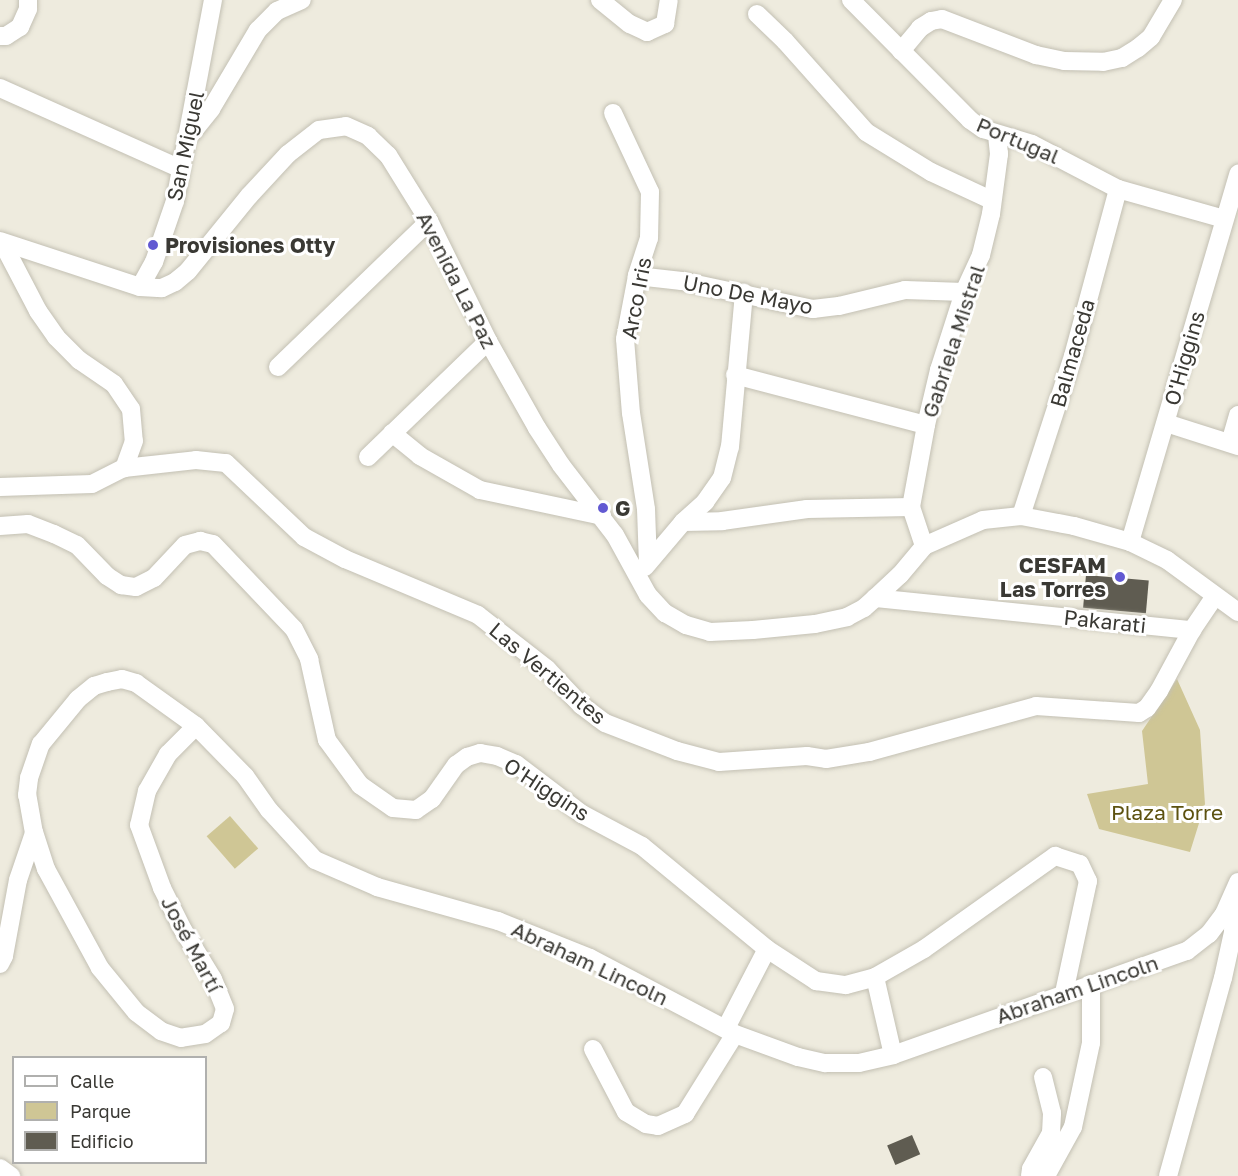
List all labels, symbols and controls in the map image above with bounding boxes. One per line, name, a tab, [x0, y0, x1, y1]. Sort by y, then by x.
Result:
street label: San Miguel	[161, 89, 209, 203]
street label: Portugal	[973, 111, 1063, 169]
street label: Avenida La Paz	[412, 207, 502, 353]
place label: Provisiones Otty	[165, 232, 335, 258]
marker: Provisiones Otty	[146, 238, 160, 252]
street label: Arco Iris	[616, 255, 656, 341]
street label: Gabriela Mistral	[916, 261, 990, 421]
street label: Uno De Mayo	[681, 269, 815, 319]
street label: Balmaceda	[1045, 296, 1099, 410]
street label: O'Higgins	[1158, 308, 1210, 408]
place label: G	[615, 495, 630, 521]
marker: G	[596, 501, 610, 515]
place label: CESFAM Las Torres	[1000, 552, 1106, 602]
marker: CESFAM Las Torres	[1111, 568, 1129, 586]
street label: Pakarati	[1063, 604, 1147, 638]
street label: Las Vertientes	[484, 617, 612, 729]
street label: O'Higgins	[499, 752, 595, 826]
park label: Plaza Torre	[1111, 799, 1223, 825]
street label: José Martí	[156, 892, 228, 996]
street label: Abraham Lincoln	[508, 916, 672, 1010]
street label: Abraham Lincoln	[993, 949, 1161, 1029]
legend	[12, 1056, 207, 1164]
text: Calle	[70, 1070, 114, 1092]
text: Parque	[70, 1100, 131, 1122]
text: Edificio	[70, 1130, 134, 1152]

